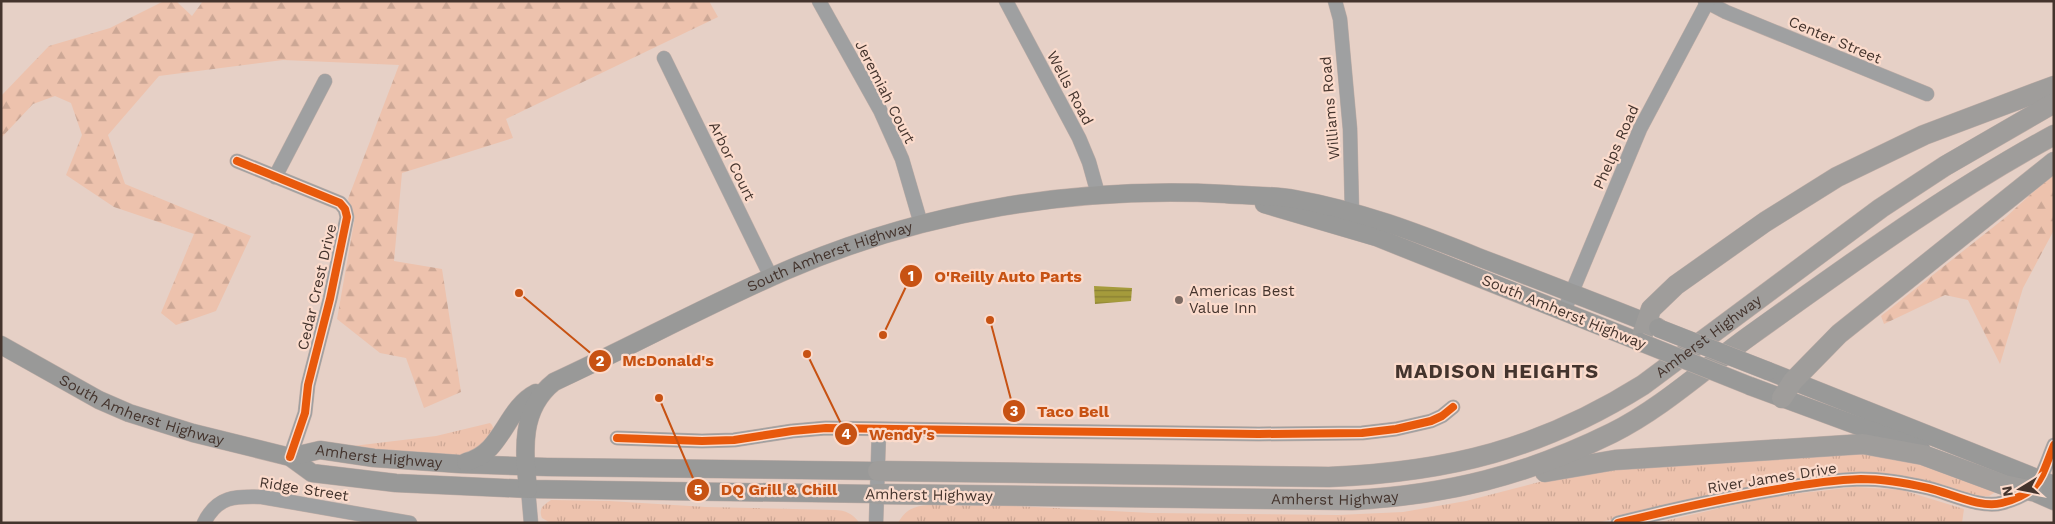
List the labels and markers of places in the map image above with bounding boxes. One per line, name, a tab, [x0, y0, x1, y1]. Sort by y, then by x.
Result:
callout: O'Reilly Auto Parts	[899, 260, 1092, 291]
place label: Americas Best Value Inn	[1189, 282, 1295, 317]
marker: Americas Best Value Inn	[1173, 294, 1185, 306]
callout: McDonald's	[587, 345, 724, 376]
callout: Taco Bell	[1002, 395, 1119, 426]
callout: Wendy's	[834, 419, 945, 450]
callout: DQ Grill & Chill	[686, 474, 847, 505]

